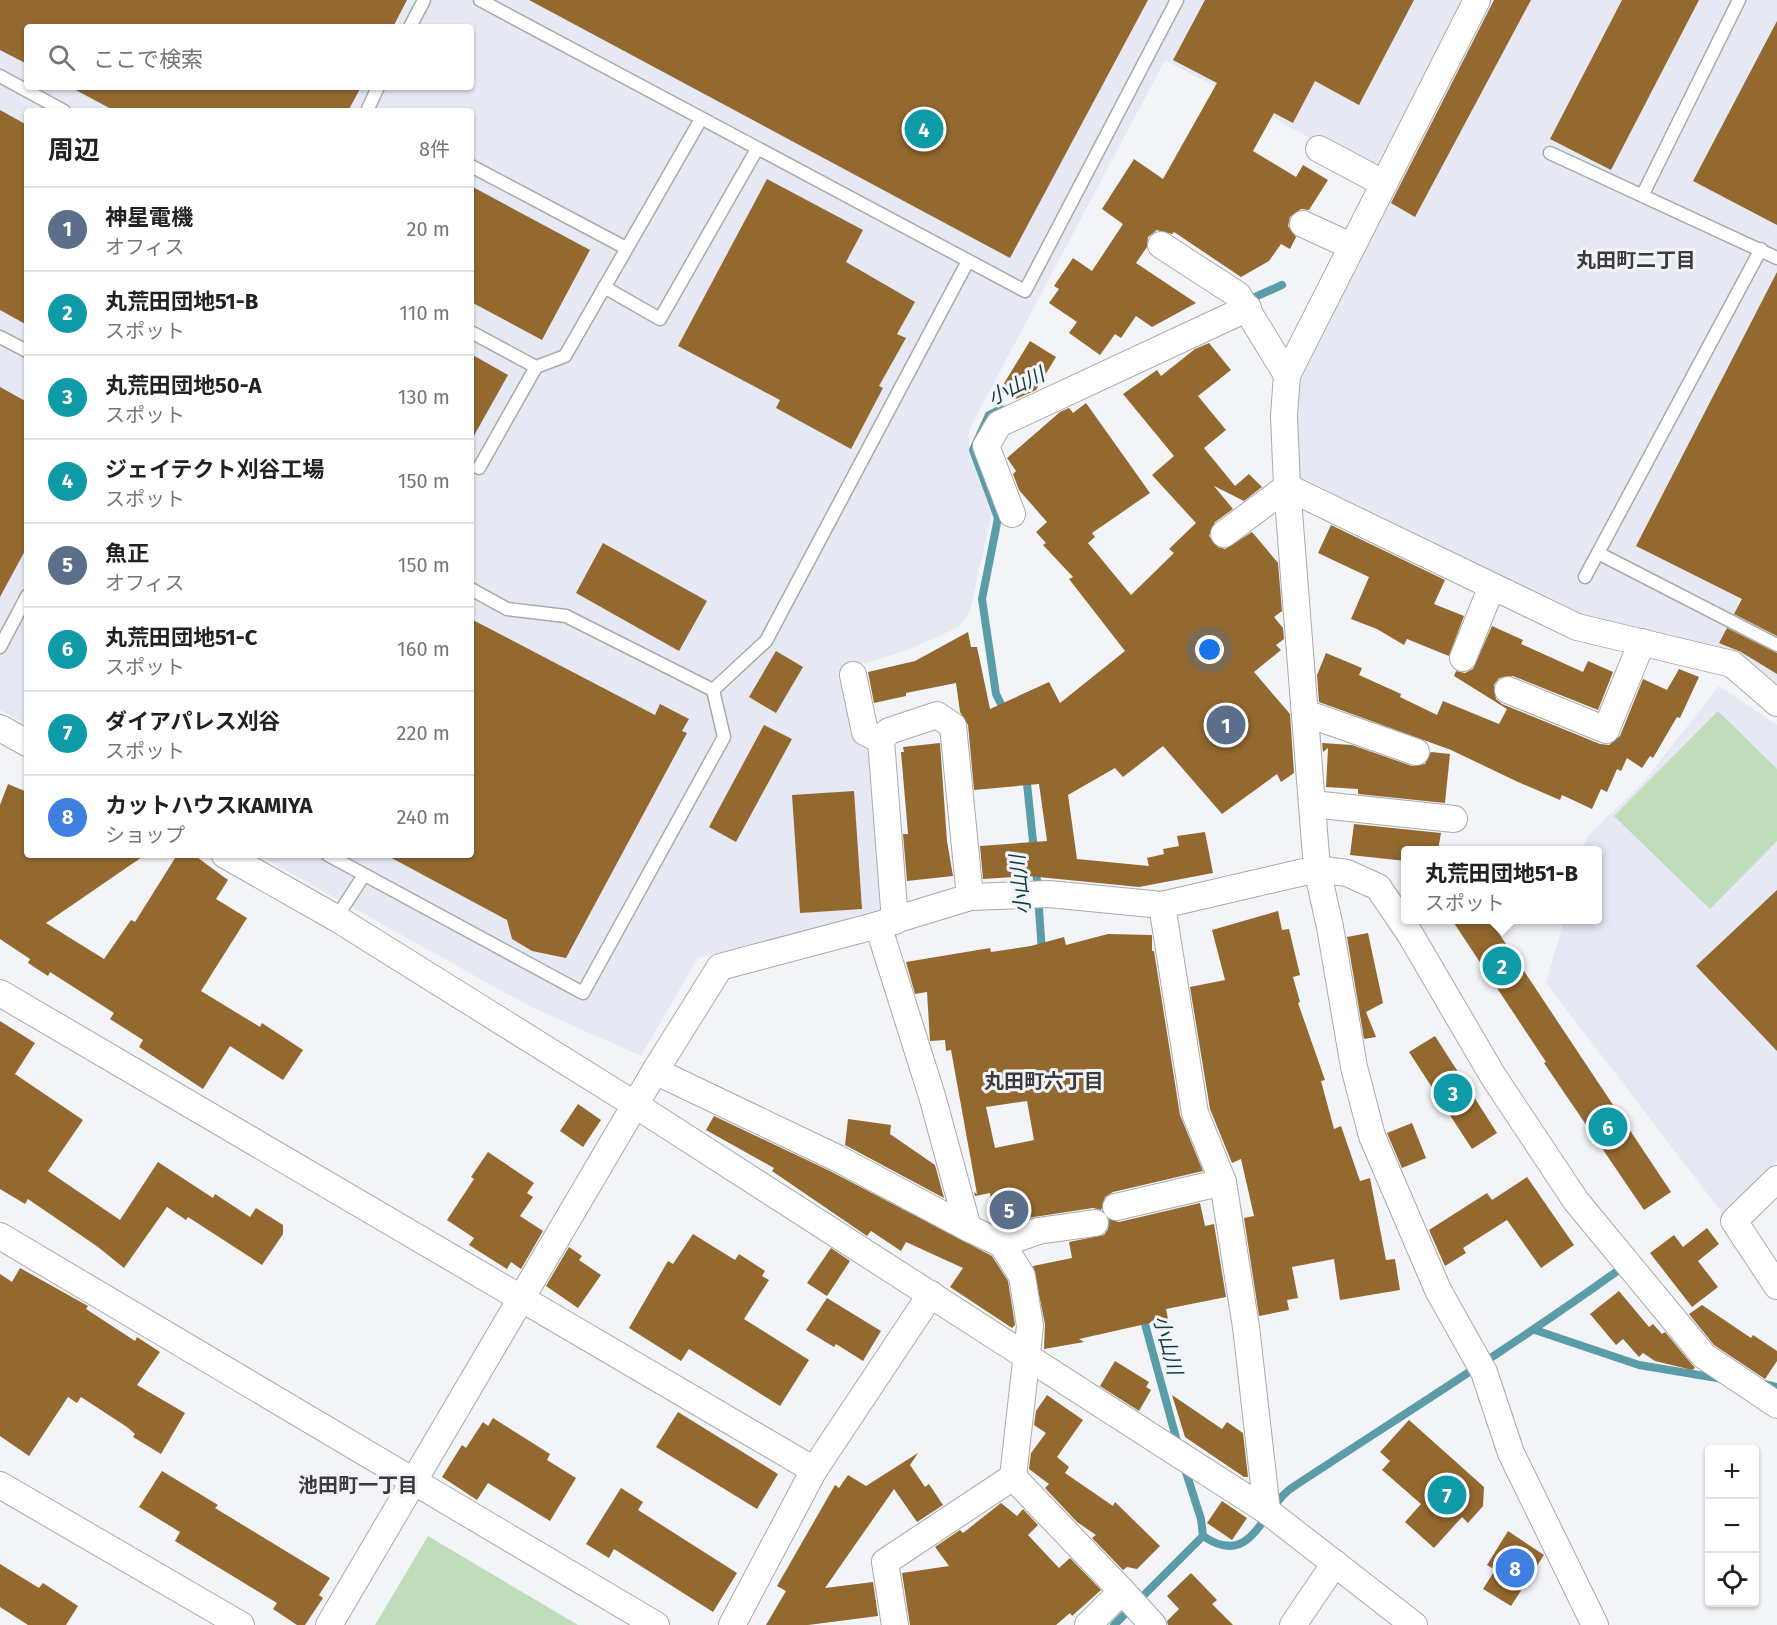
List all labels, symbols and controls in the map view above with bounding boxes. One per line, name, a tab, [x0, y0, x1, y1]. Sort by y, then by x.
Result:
search box	[24, 24, 474, 90]
icon: search	[45, 41, 78, 74]
text: ここで検索	[93, 46, 203, 73]
pin: 4	[904, 106, 944, 152]
text: 周辺	[48, 135, 100, 166]
text: 8件	[419, 137, 450, 161]
text: 神星電機	[105, 204, 193, 231]
text: 1	[63, 217, 72, 241]
text: 20 m	[407, 217, 450, 241]
text: オフィス	[105, 235, 185, 259]
district label: 丸田町二丁目	[1576, 248, 1696, 272]
text: 丸荒田団地51-B	[105, 288, 258, 315]
text: 2	[62, 301, 73, 325]
text: 110 m	[399, 301, 450, 325]
text: スポット	[105, 319, 185, 343]
water label: 小山川	[984, 361, 1050, 410]
text: 丸荒田団地50-A	[105, 372, 262, 399]
text: 3	[62, 385, 73, 409]
text: 130 m	[398, 385, 450, 409]
text: スポット	[105, 403, 185, 427]
text: ジェイテクト刈谷工場	[105, 456, 325, 483]
text: 4	[62, 469, 73, 493]
text: 150 m	[398, 469, 450, 493]
text: スポット	[105, 487, 185, 511]
text: 魚正	[105, 540, 149, 567]
text: 5	[62, 553, 73, 577]
text: 150 m	[398, 553, 450, 577]
text: オフィス	[105, 571, 185, 595]
text: 丸荒田団地51-C	[105, 624, 257, 651]
your location	[1195, 635, 1224, 664]
text: 6	[62, 637, 73, 661]
text: 160 m	[397, 637, 450, 661]
text: スポット	[105, 655, 185, 679]
pin: 1	[1206, 702, 1246, 748]
text: ダイアパレス刈谷	[105, 708, 281, 735]
text: 7	[63, 721, 72, 745]
text: 220 m	[397, 721, 450, 745]
text: スポット	[105, 739, 185, 763]
text: カットハウスKAMIYA	[105, 792, 312, 819]
text: 8	[62, 805, 73, 829]
text: 240 m	[396, 805, 450, 829]
text: ショップ	[105, 823, 185, 847]
popup	[1401, 846, 1602, 924]
water label: 小山川	[1005, 852, 1035, 916]
text: 丸荒田団地51-B	[1425, 860, 1578, 887]
text: スポット	[1425, 891, 1505, 915]
pin: 2	[1482, 944, 1522, 988]
district label: 丸田町六丁目	[984, 1069, 1104, 1093]
pin: 3	[1434, 1070, 1472, 1116]
pin: 6	[1588, 1104, 1628, 1150]
pin: 5	[990, 1188, 1028, 1232]
water label: 小山川	[1149, 1313, 1188, 1379]
map controls	[1705, 1445, 1759, 1607]
button: +	[1705, 1445, 1759, 1499]
pin: 7	[1428, 1472, 1466, 1518]
district label: 池田町一丁目	[298, 1473, 418, 1497]
button: −	[1705, 1499, 1759, 1553]
pin: 8	[1496, 1546, 1534, 1590]
button: locate	[1705, 1553, 1759, 1607]

